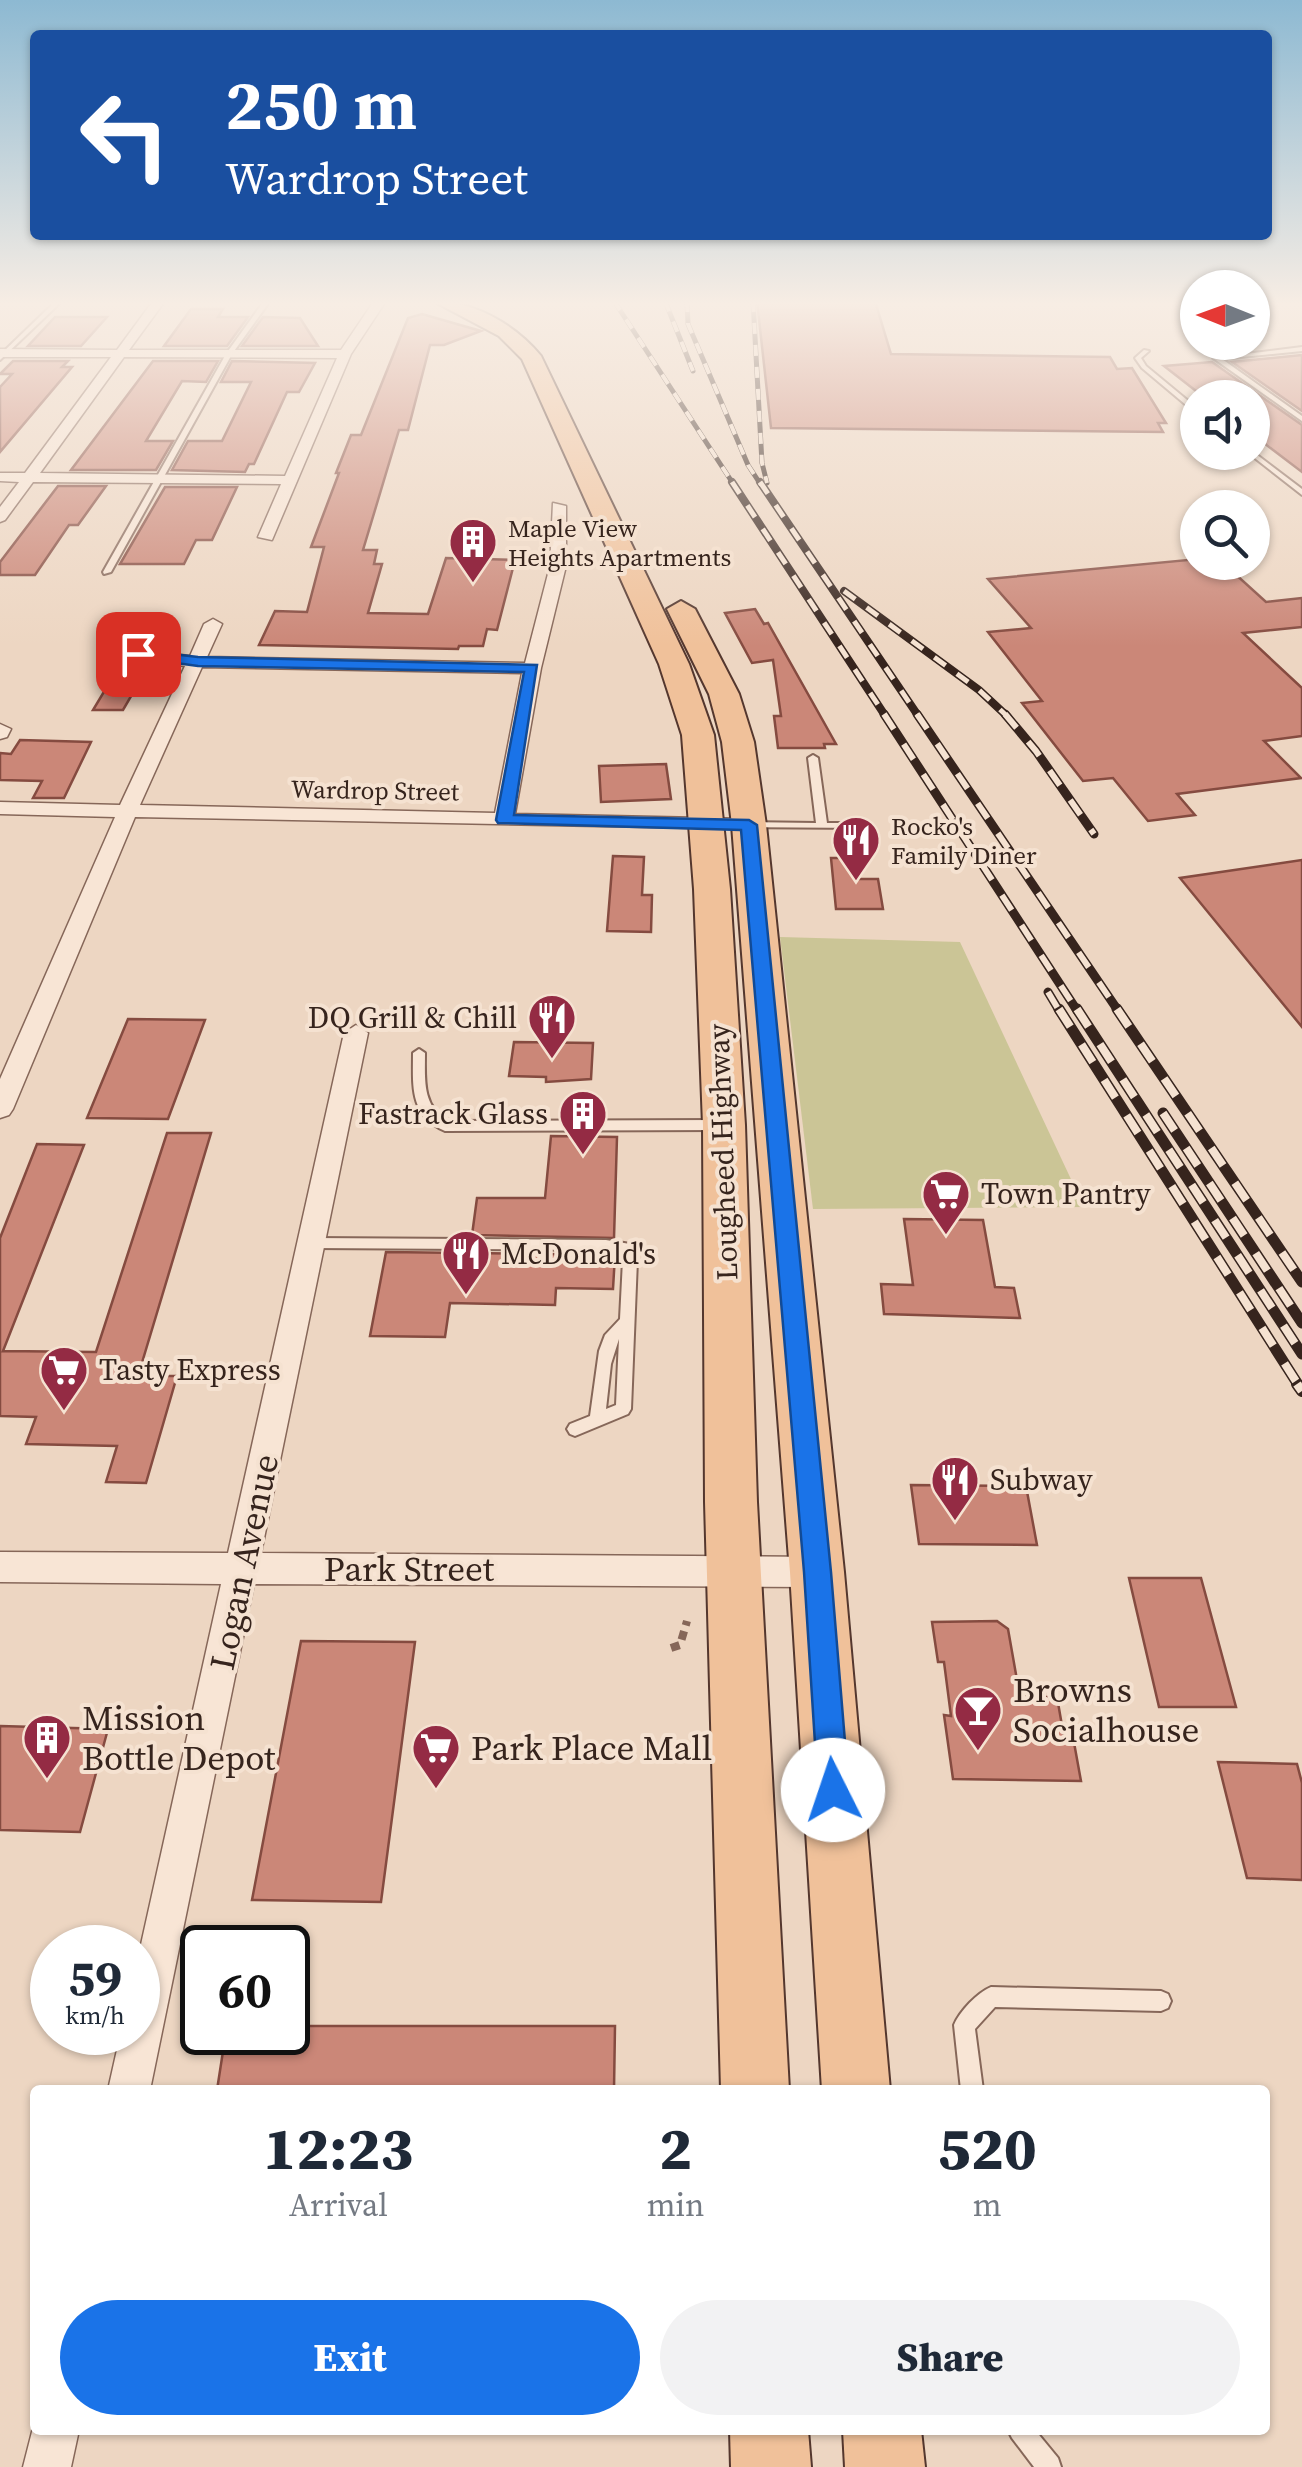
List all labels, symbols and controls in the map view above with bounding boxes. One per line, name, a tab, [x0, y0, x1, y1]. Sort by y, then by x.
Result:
text: 250 m	[225, 56, 417, 152]
icon: left	[60, 70, 190, 200]
text: Wardrop Street	[225, 147, 528, 209]
north arrow	[1180, 270, 1270, 360]
map controls	[1180, 270, 1270, 580]
button: sound	[1180, 380, 1270, 470]
button: search	[1180, 490, 1270, 580]
place label: Maple View Heights Apartments	[508, 511, 731, 574]
building icon: Maple View Heights Apartments	[447, 516, 499, 584]
pin	[96, 612, 181, 697]
icon: arrive	[111, 627, 166, 682]
street label: Wardrop Street	[291, 772, 460, 808]
place label: Rocko's Family Diner	[891, 809, 1037, 872]
restaurant icon: Rocko's Family Diner	[830, 814, 882, 882]
restaurant icon: DQ Grill & Chill	[526, 992, 578, 1060]
place label: DQ Grill & Chill	[308, 997, 517, 1038]
street label: Lougheed Highway	[698, 1022, 747, 1281]
building icon: Fastrack Glass	[557, 1088, 609, 1156]
place label: Fastrack Glass	[358, 1093, 548, 1134]
supermarket icon: Town Pantry	[920, 1168, 972, 1236]
place label: Town Pantry	[981, 1173, 1151, 1214]
restaurant icon: McDonald's	[440, 1228, 492, 1296]
place label: McDonald's	[501, 1233, 656, 1274]
supermarket icon: Tasty Express	[38, 1344, 90, 1412]
place label: Tasty Express	[99, 1349, 281, 1390]
street label: Logan Avenue	[198, 1450, 290, 1674]
restaurant icon: Subway	[929, 1454, 981, 1522]
place label: Subway	[990, 1459, 1093, 1500]
street label: Park Street	[324, 1545, 495, 1593]
place label: Browns Socialhouse	[1013, 1666, 1199, 1754]
bar icon: Browns Socialhouse	[952, 1684, 1004, 1752]
place label: Mission Bottle Depot	[82, 1694, 276, 1782]
building icon: Mission Bottle Depot	[21, 1712, 73, 1780]
supermarket icon: Park Place Mall	[410, 1722, 462, 1790]
place label: Park Place Mall	[471, 1724, 712, 1772]
position arrow	[781, 1738, 885, 1842]
speed limit sign: 60	[180, 1925, 310, 2055]
text: 59	[68, 1943, 122, 2012]
text: km/h	[65, 1998, 125, 2032]
text: 12:23	[263, 2107, 413, 2189]
text: 2	[659, 2107, 692, 2189]
text: 520	[938, 2107, 1037, 2189]
text: Arrival	[289, 2183, 388, 2227]
text: min	[647, 2183, 704, 2227]
text: m	[973, 2183, 1002, 2227]
button: Exit	[60, 2300, 640, 2415]
button: Share	[660, 2300, 1240, 2415]

